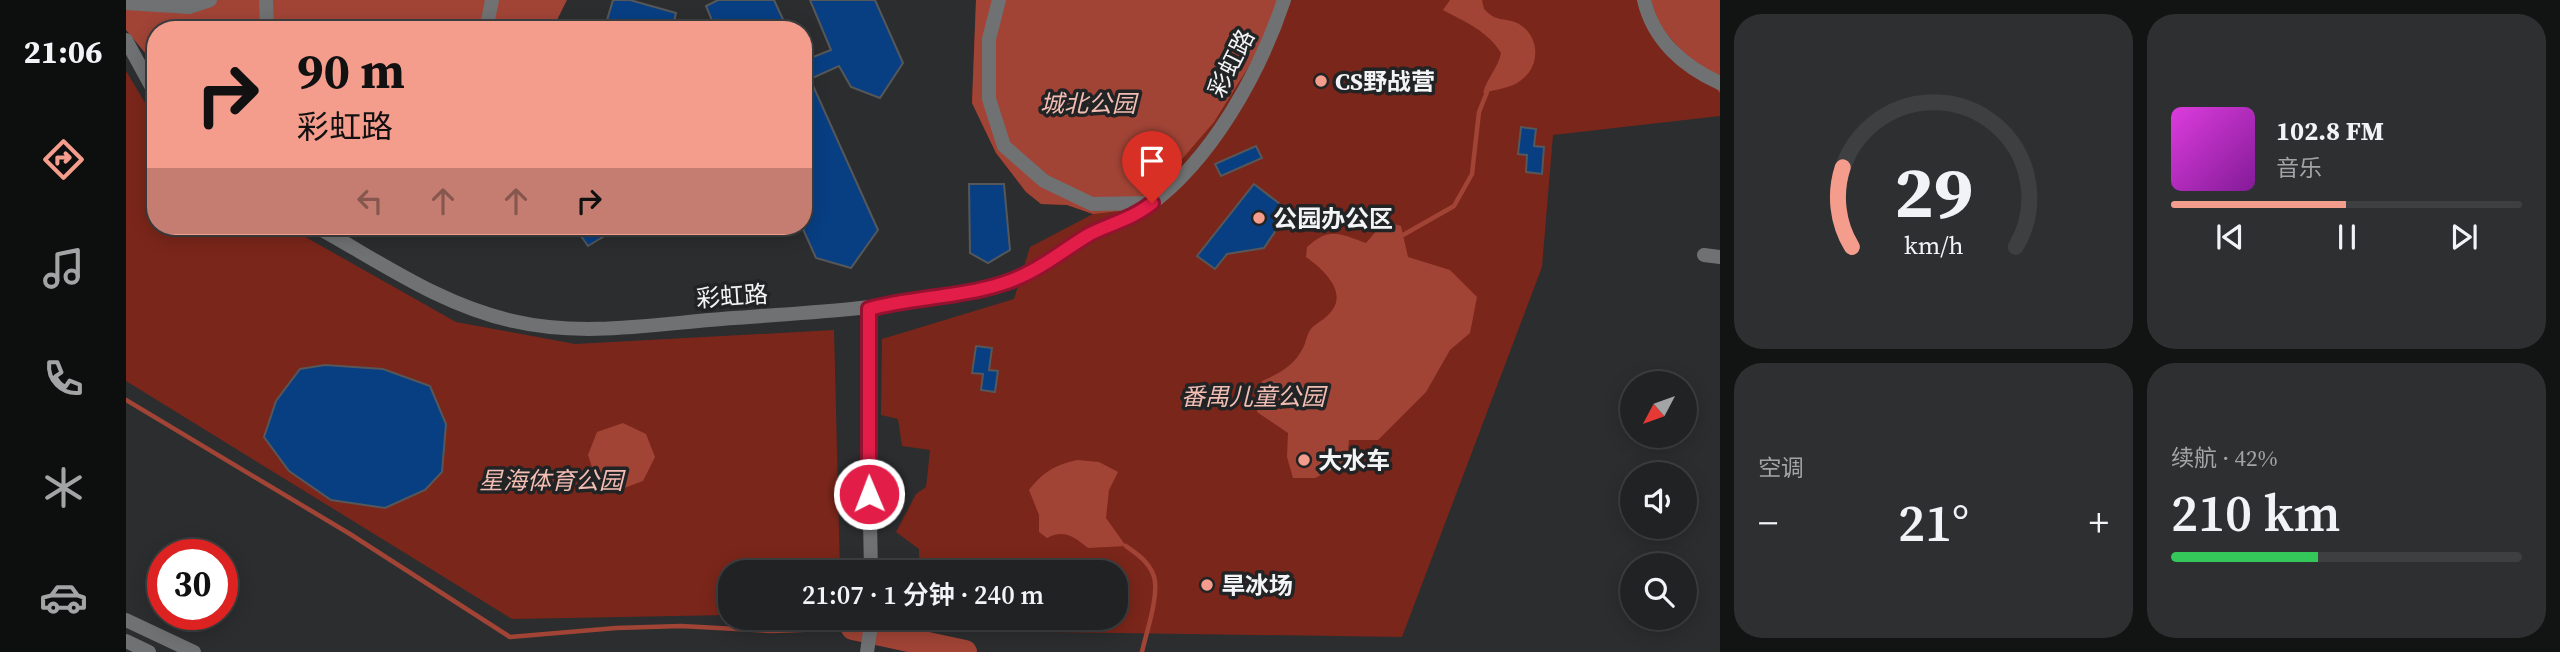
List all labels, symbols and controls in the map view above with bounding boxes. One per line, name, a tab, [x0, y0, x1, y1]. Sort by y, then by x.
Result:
street label: 彩虹路	[1200, 23, 1262, 103]
text: 21:06	[24, 30, 102, 74]
text: 90 m	[297, 37, 405, 104]
icon: right	[182, 49, 273, 140]
place label: CS野战营	[1335, 65, 1435, 98]
marker: CS野战营	[1313, 73, 1329, 89]
park label: 城北公园	[1040, 87, 1139, 120]
text: 彩虹路	[297, 105, 393, 149]
text: 102.8 FM	[2276, 113, 2384, 149]
pin	[1122, 131, 1182, 203]
icon: directions	[39, 135, 88, 184]
icon: arrive	[1133, 142, 1171, 180]
text: 29	[1894, 143, 1973, 242]
text: 音乐	[2276, 152, 2322, 184]
icon: left	[351, 182, 389, 220]
icon: ahead	[424, 182, 462, 220]
icon: ahead	[497, 182, 535, 220]
icon: right	[570, 182, 608, 220]
place label: 公园办公区	[1273, 202, 1393, 235]
marker: 公园办公区	[1251, 210, 1267, 226]
icon: previous	[2211, 218, 2249, 256]
icon: pause	[2328, 218, 2366, 256]
icon: next	[2445, 218, 2483, 256]
text: km/h	[1904, 228, 1963, 262]
icon: music	[39, 244, 88, 293]
street label: 彩虹路	[695, 277, 769, 315]
icon: phone	[39, 354, 88, 403]
north arrow	[1620, 371, 1698, 448]
map controls	[1620, 371, 1697, 630]
park label: 番禺儿童公园	[1181, 380, 1328, 413]
text: 续航 · 42%	[2171, 442, 2278, 474]
place label: 大水车	[1318, 444, 1390, 477]
marker: 大水车	[1296, 452, 1312, 468]
text: 空调	[1758, 452, 1804, 484]
position arrow	[832, 457, 906, 531]
button: sound	[1620, 462, 1697, 539]
icon: climate	[39, 463, 88, 512]
park label: 星海体育公园	[479, 464, 626, 497]
text: 210 km	[2171, 477, 2340, 548]
text: 21°	[1898, 487, 1969, 558]
text: −	[1758, 497, 1778, 549]
text: +	[2089, 497, 2109, 549]
speed limit sign: 30	[147, 539, 238, 630]
button: search	[1620, 553, 1697, 630]
place label: 旱冰场	[1221, 569, 1293, 602]
icon: car	[39, 573, 88, 622]
text: 21:07 · 1 分钟 · 240 m	[802, 577, 1044, 613]
marker: 旱冰场	[1199, 577, 1215, 593]

